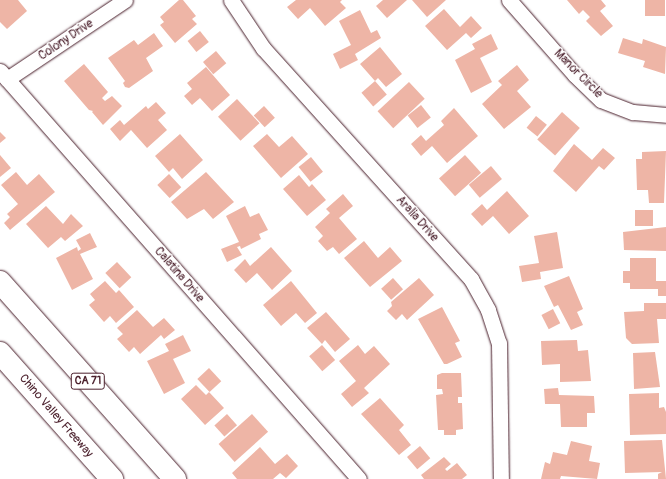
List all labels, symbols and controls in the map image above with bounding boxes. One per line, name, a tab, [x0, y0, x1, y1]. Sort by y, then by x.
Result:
street label: Colony Drive	[36, 16, 96, 64]
street label: Manor Circle	[551, 47, 605, 101]
street label: Aralia Drive	[393, 193, 441, 245]
street label: Calatina Drive	[151, 244, 207, 306]
street label: Chino Valley Freeway	[16, 372, 96, 460]
road number: CA 71	[70, 372, 106, 390]

